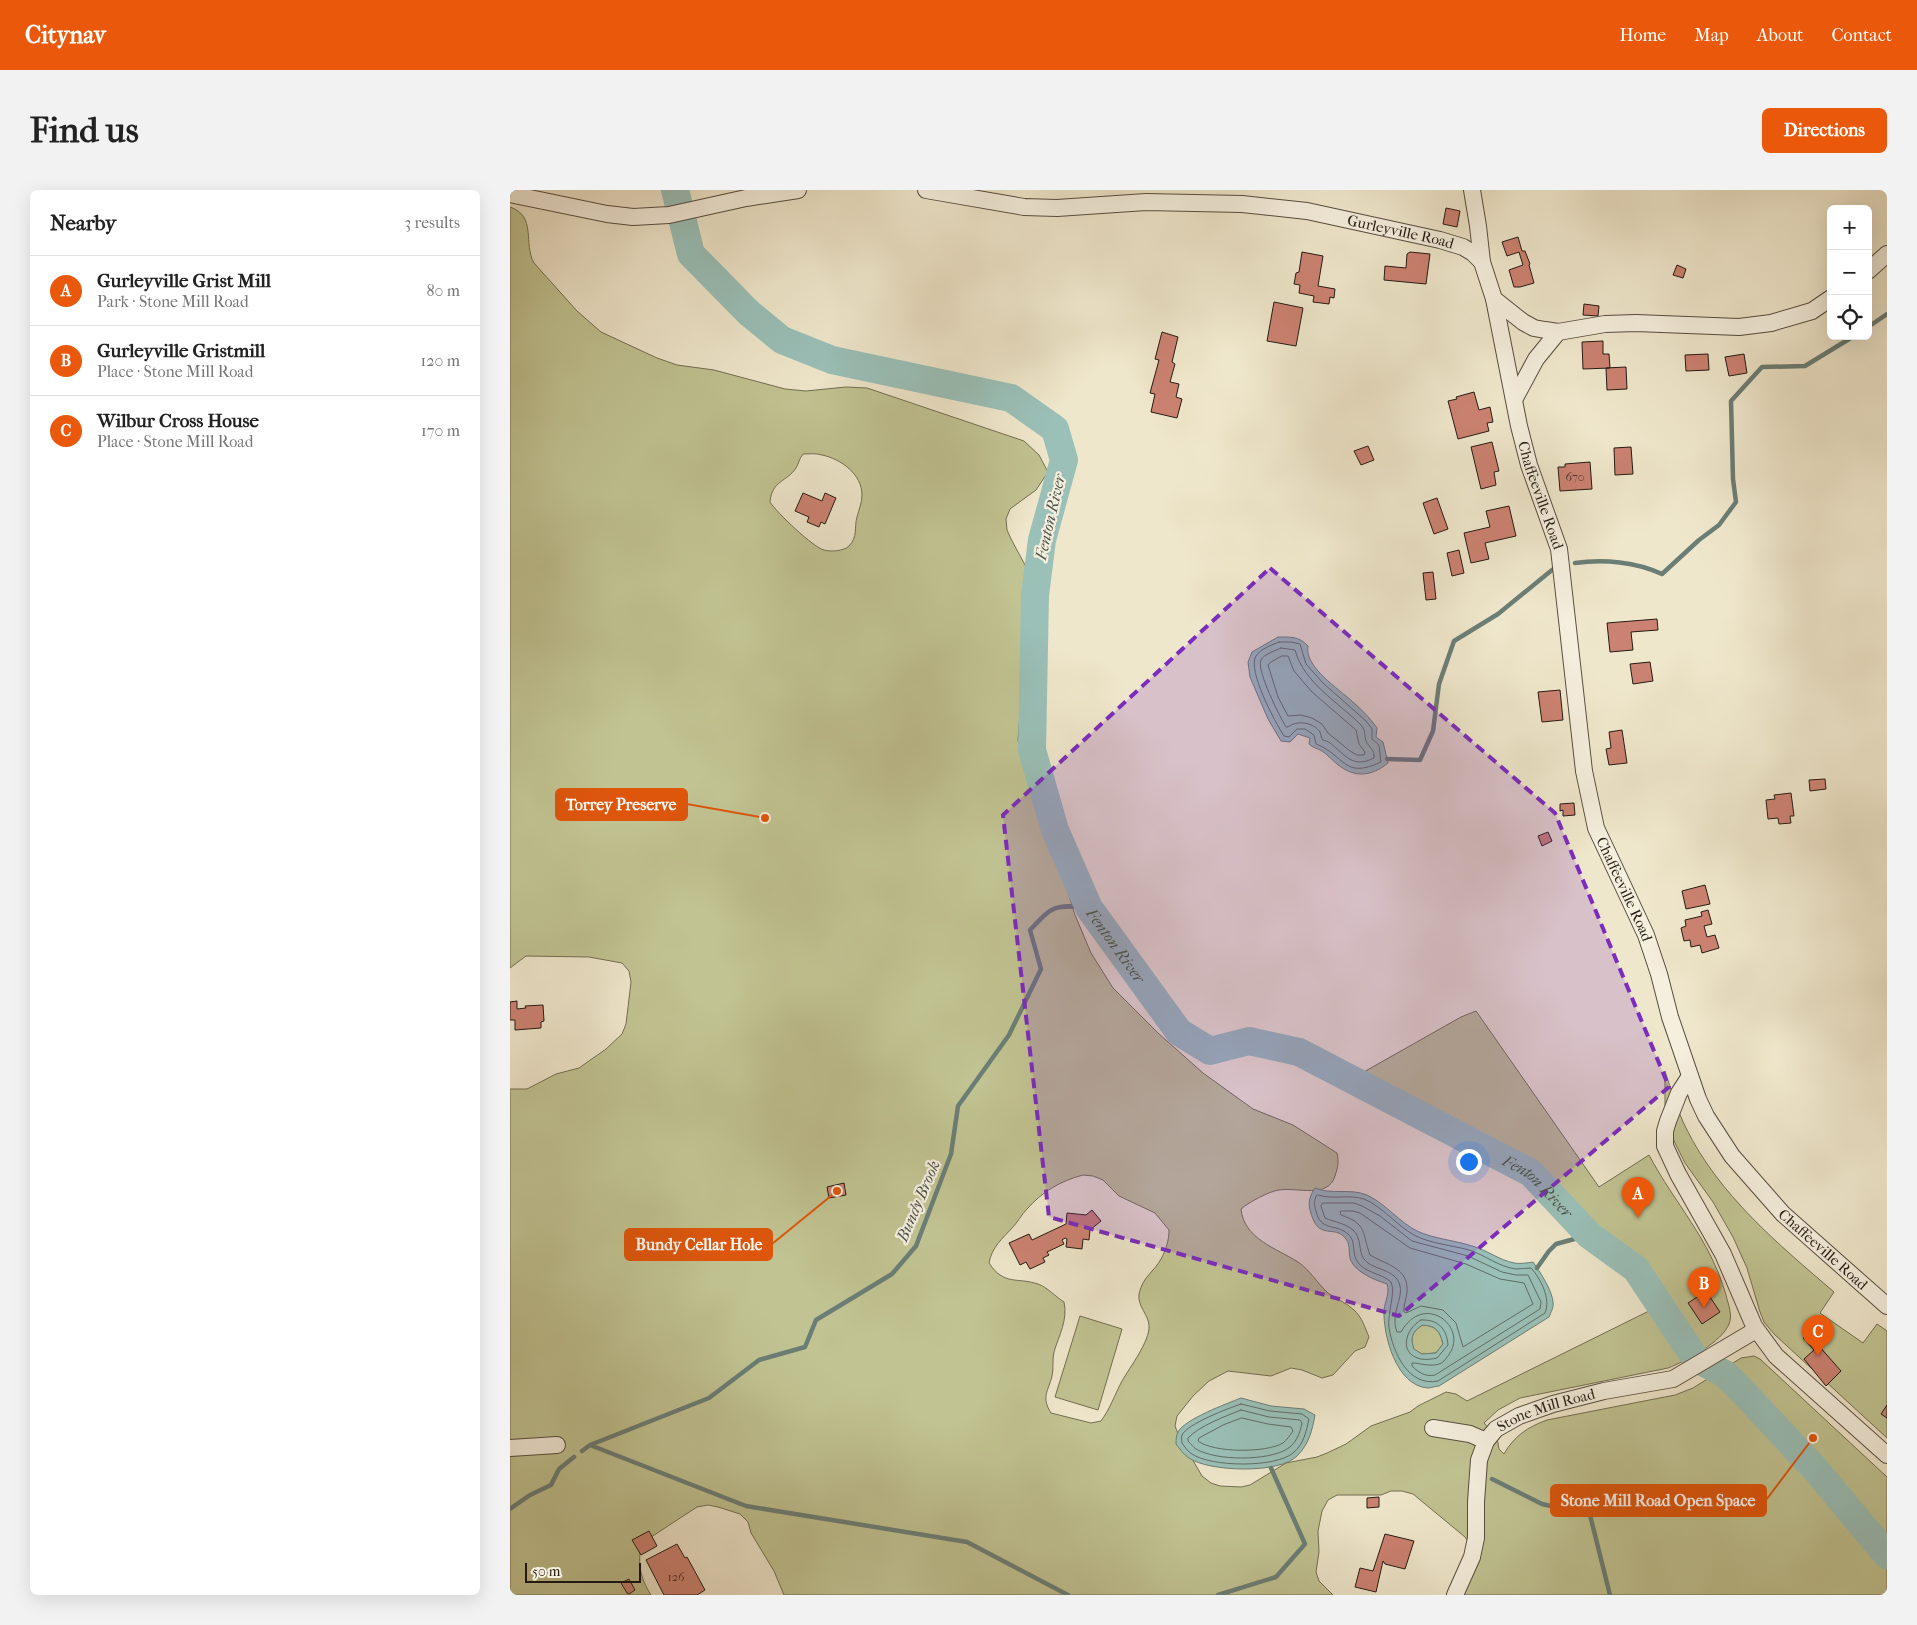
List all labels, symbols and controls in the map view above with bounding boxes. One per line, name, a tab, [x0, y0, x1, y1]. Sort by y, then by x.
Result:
text: Citynav	[25, 21, 106, 49]
text: Home	[1619, 25, 1666, 46]
text: Map	[1694, 25, 1729, 46]
text: About	[1757, 25, 1803, 46]
text: Contact	[1831, 25, 1892, 46]
button: Directions	[1762, 108, 1887, 153]
text: Find us	[30, 110, 139, 151]
map controls	[1827, 205, 1872, 340]
button: +	[1827, 205, 1872, 250]
text: Nearby	[50, 211, 116, 235]
street label: Gurleyville Road	[1346, 211, 1457, 253]
text: 3 results	[404, 213, 460, 232]
button: −	[1827, 250, 1872, 295]
text: Gurleyville Grist Mill	[97, 270, 271, 292]
text: A	[61, 281, 71, 300]
text: 80 m	[426, 281, 460, 300]
text: Park · Stone Mill Road	[97, 292, 249, 311]
button: locate	[1827, 295, 1872, 340]
text: Gurleyville Gristmill	[97, 340, 265, 362]
text: B	[61, 351, 71, 370]
text: 120 m	[421, 351, 460, 370]
text: Place · Stone Mill Road	[97, 362, 253, 381]
text: Wilbur Cross House	[97, 410, 259, 432]
text: C	[61, 421, 71, 440]
text: 170 m	[421, 421, 460, 440]
text: Place · Stone Mill Road	[97, 432, 253, 451]
street label: Chaffeeville Road	[1514, 439, 1568, 553]
house number: 670	[1566, 470, 1584, 484]
water label: Fenton River	[1031, 471, 1069, 563]
callout: Torrey Preserve	[556, 789, 687, 820]
text: Torrey Preserve	[565, 795, 677, 815]
street label: Chaffeeville Road	[1592, 834, 1657, 944]
water label: Fenton River	[1082, 903, 1150, 988]
your location	[1456, 1149, 1482, 1175]
water label: Fenton River	[1499, 1150, 1578, 1222]
water label: Bundy Brook	[892, 1158, 944, 1245]
pin: A	[1622, 1177, 1654, 1218]
street label: Chaffeeville Road	[1775, 1205, 1872, 1294]
callout: Bundy Cellar Hole	[625, 1229, 772, 1260]
text: Bundy Cellar Hole	[636, 1235, 763, 1255]
pin: B	[1688, 1267, 1720, 1308]
pin: C	[1802, 1315, 1834, 1356]
street label: Stone Mill Road	[1494, 1384, 1598, 1436]
callout: Stone Mill Road Open Space	[1551, 1485, 1766, 1516]
text: Stone Mill Road Open Space	[1561, 1491, 1755, 1511]
scale bar	[525, 1560, 641, 1583]
text: 50 m	[532, 1563, 560, 1580]
house number: 126	[668, 1570, 685, 1584]

